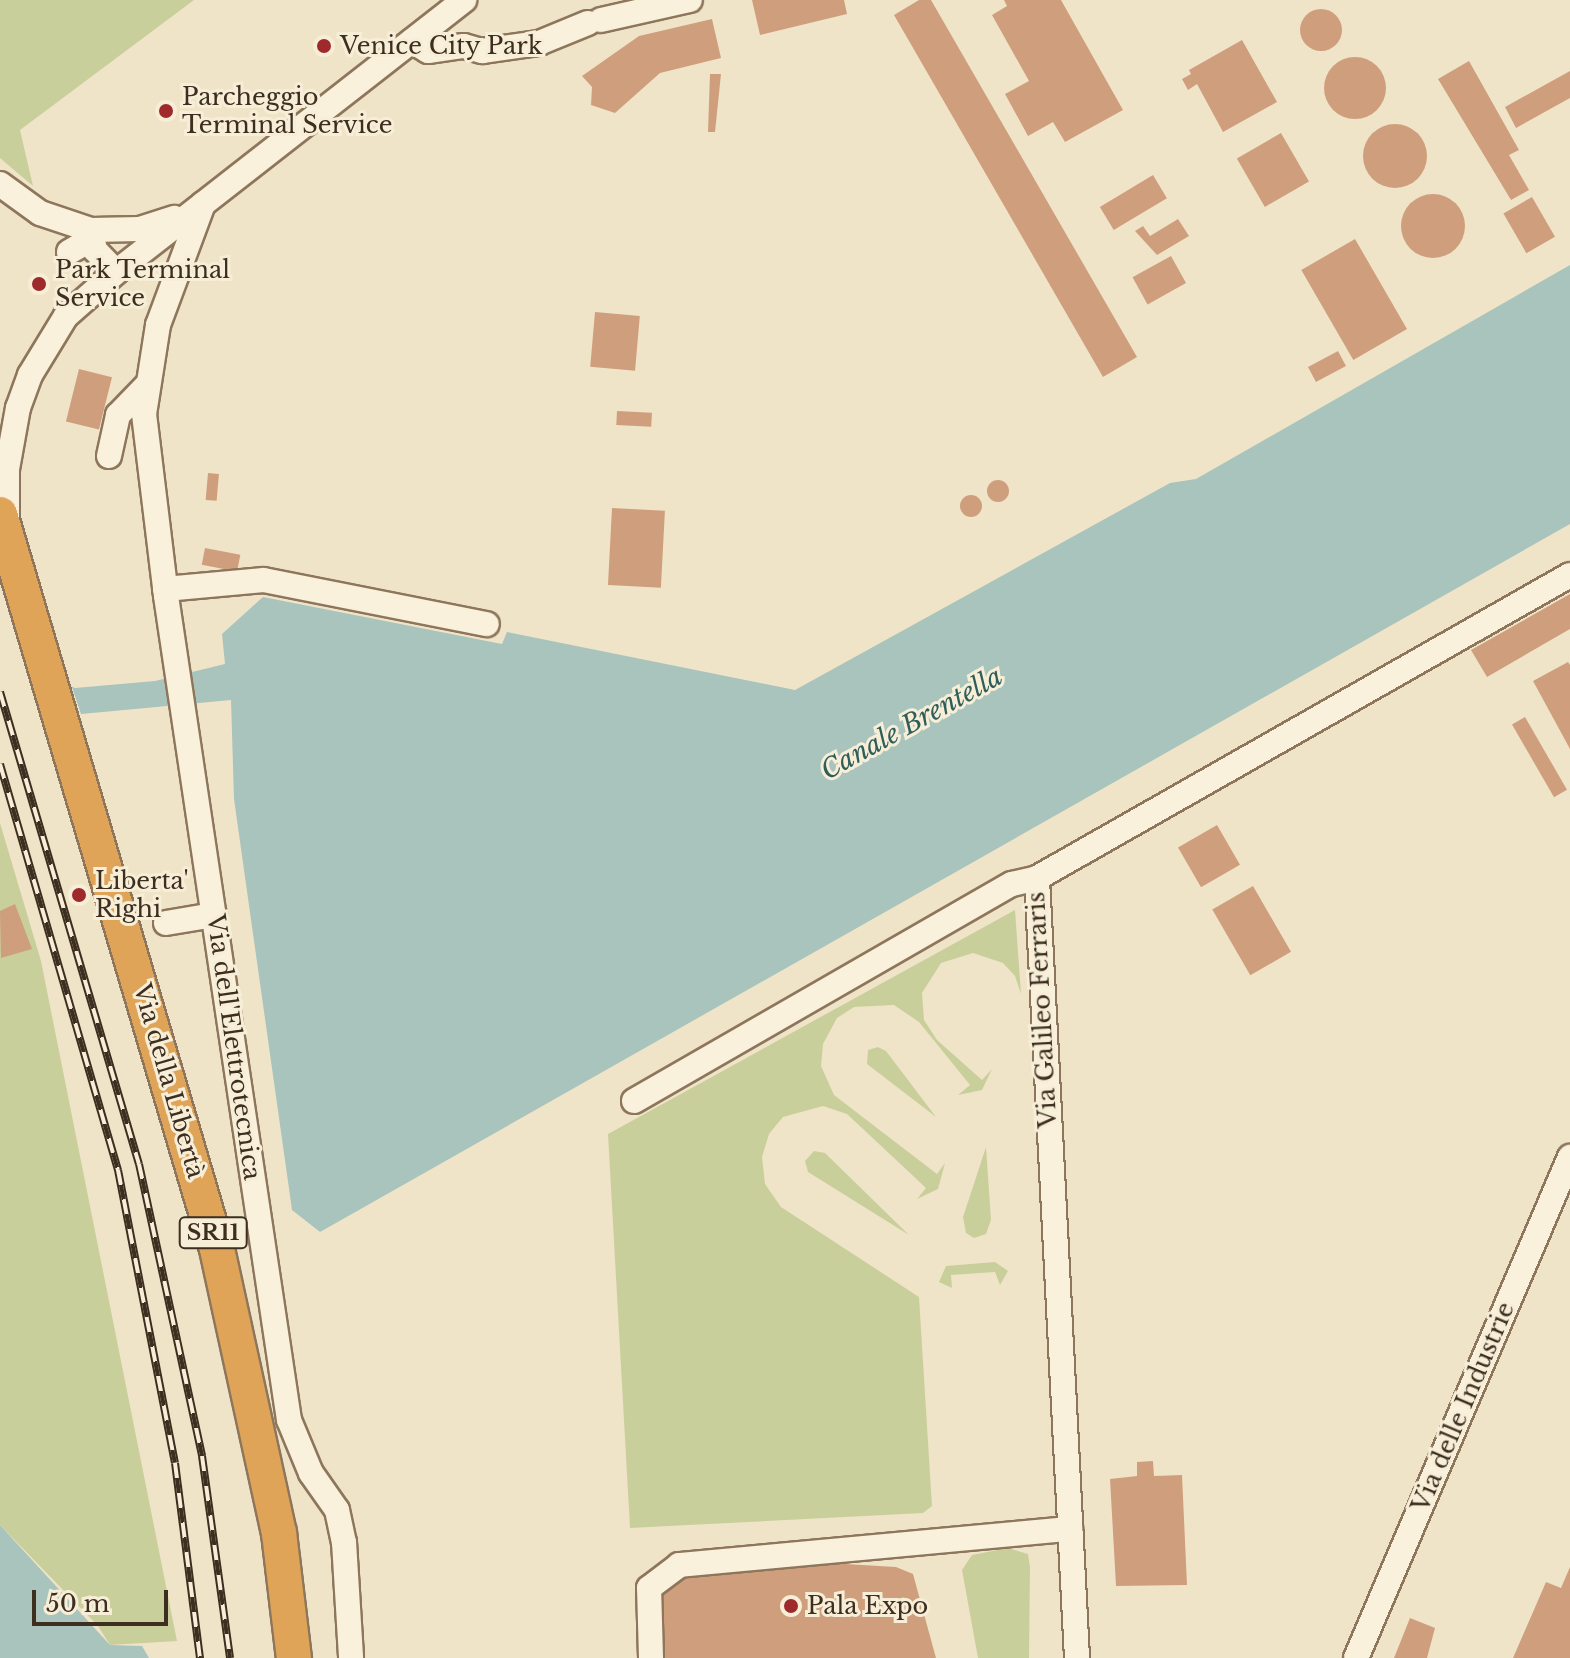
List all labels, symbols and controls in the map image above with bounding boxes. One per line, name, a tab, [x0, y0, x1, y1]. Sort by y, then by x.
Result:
place label: Venice City Park	[340, 32, 543, 60]
marker: Venice City Park	[315, 37, 333, 55]
place label: Parcheggio Terminal Service	[182, 83, 392, 139]
marker: Parcheggio Terminal Service	[157, 102, 175, 120]
place label: Park Terminal Service	[55, 256, 231, 312]
marker: Park Terminal Service	[30, 275, 48, 293]
water label: Canale Brentella	[816, 661, 1008, 787]
place label: Liberta' Righi	[95, 867, 189, 923]
marker: Liberta' Righi	[70, 886, 88, 904]
street label: Via Galileo Ferraris	[1021, 891, 1063, 1129]
street label: Via dell'Elettrotecnica	[201, 912, 267, 1182]
street label: Via della Libertà	[127, 980, 211, 1182]
road number: SR11	[177, 1215, 249, 1251]
street label: Via delle Industrie	[1406, 1298, 1520, 1516]
scale bar	[36, 1574, 172, 1624]
text: 50 m	[46, 1589, 109, 1618]
place label: Pala Expo	[807, 1592, 929, 1620]
marker: Pala Expo	[782, 1597, 800, 1615]

